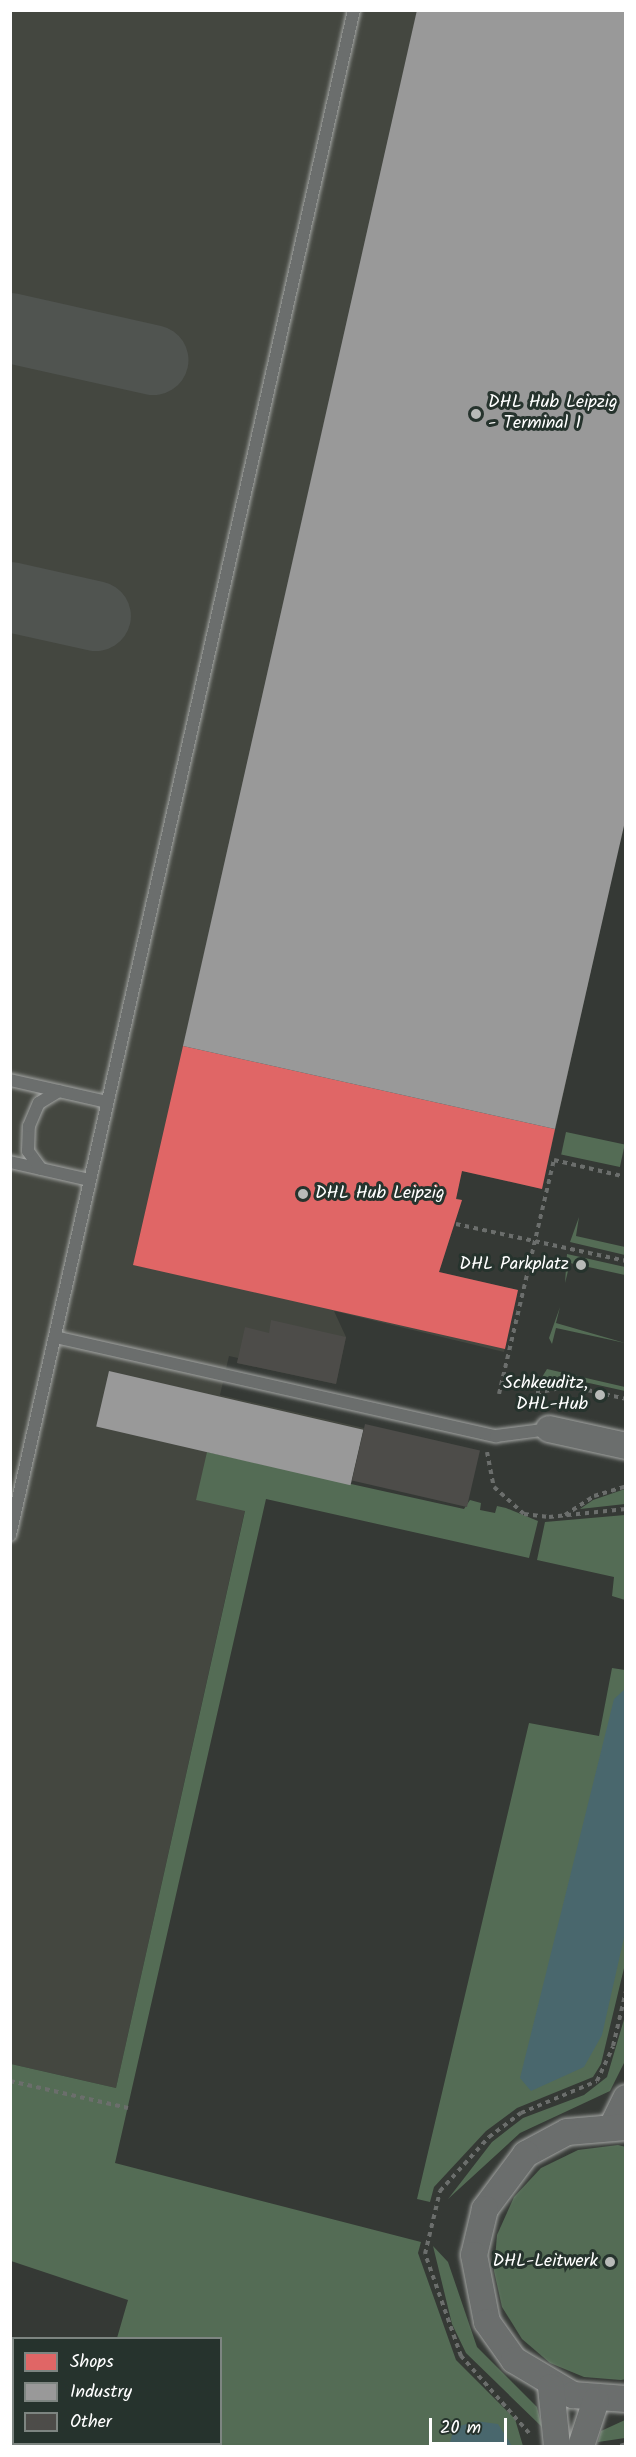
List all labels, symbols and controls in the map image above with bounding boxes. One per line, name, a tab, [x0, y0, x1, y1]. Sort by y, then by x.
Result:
place label: DHL Hub Leipzig - Terminal 1	[488, 393, 618, 436]
marker: DHL Hub Leipzig - Terminal 1	[469, 407, 483, 421]
place label: DHL Hub Leipzig	[315, 1183, 445, 1205]
marker: DHL Hub Leipzig	[296, 1187, 310, 1201]
place label: DHL Parkplatz	[459, 1254, 569, 1276]
marker: DHL Parkplatz	[574, 1258, 588, 1272]
place label: Schkeuditz, DHL-Hub	[503, 1374, 588, 1416]
marker: Schkeuditz, DHL-Hub	[593, 1388, 607, 1402]
place label: DHL-Leitwerk	[492, 2251, 598, 2273]
marker: DHL-Leitwerk	[603, 2255, 617, 2269]
legend	[12, 2337, 222, 2445]
text: Shops	[70, 2348, 114, 2377]
text: Industry	[70, 2378, 132, 2407]
scale bar	[432, 2406, 510, 2444]
text: Other	[70, 2408, 112, 2437]
text: 20 m	[440, 2414, 481, 2443]

